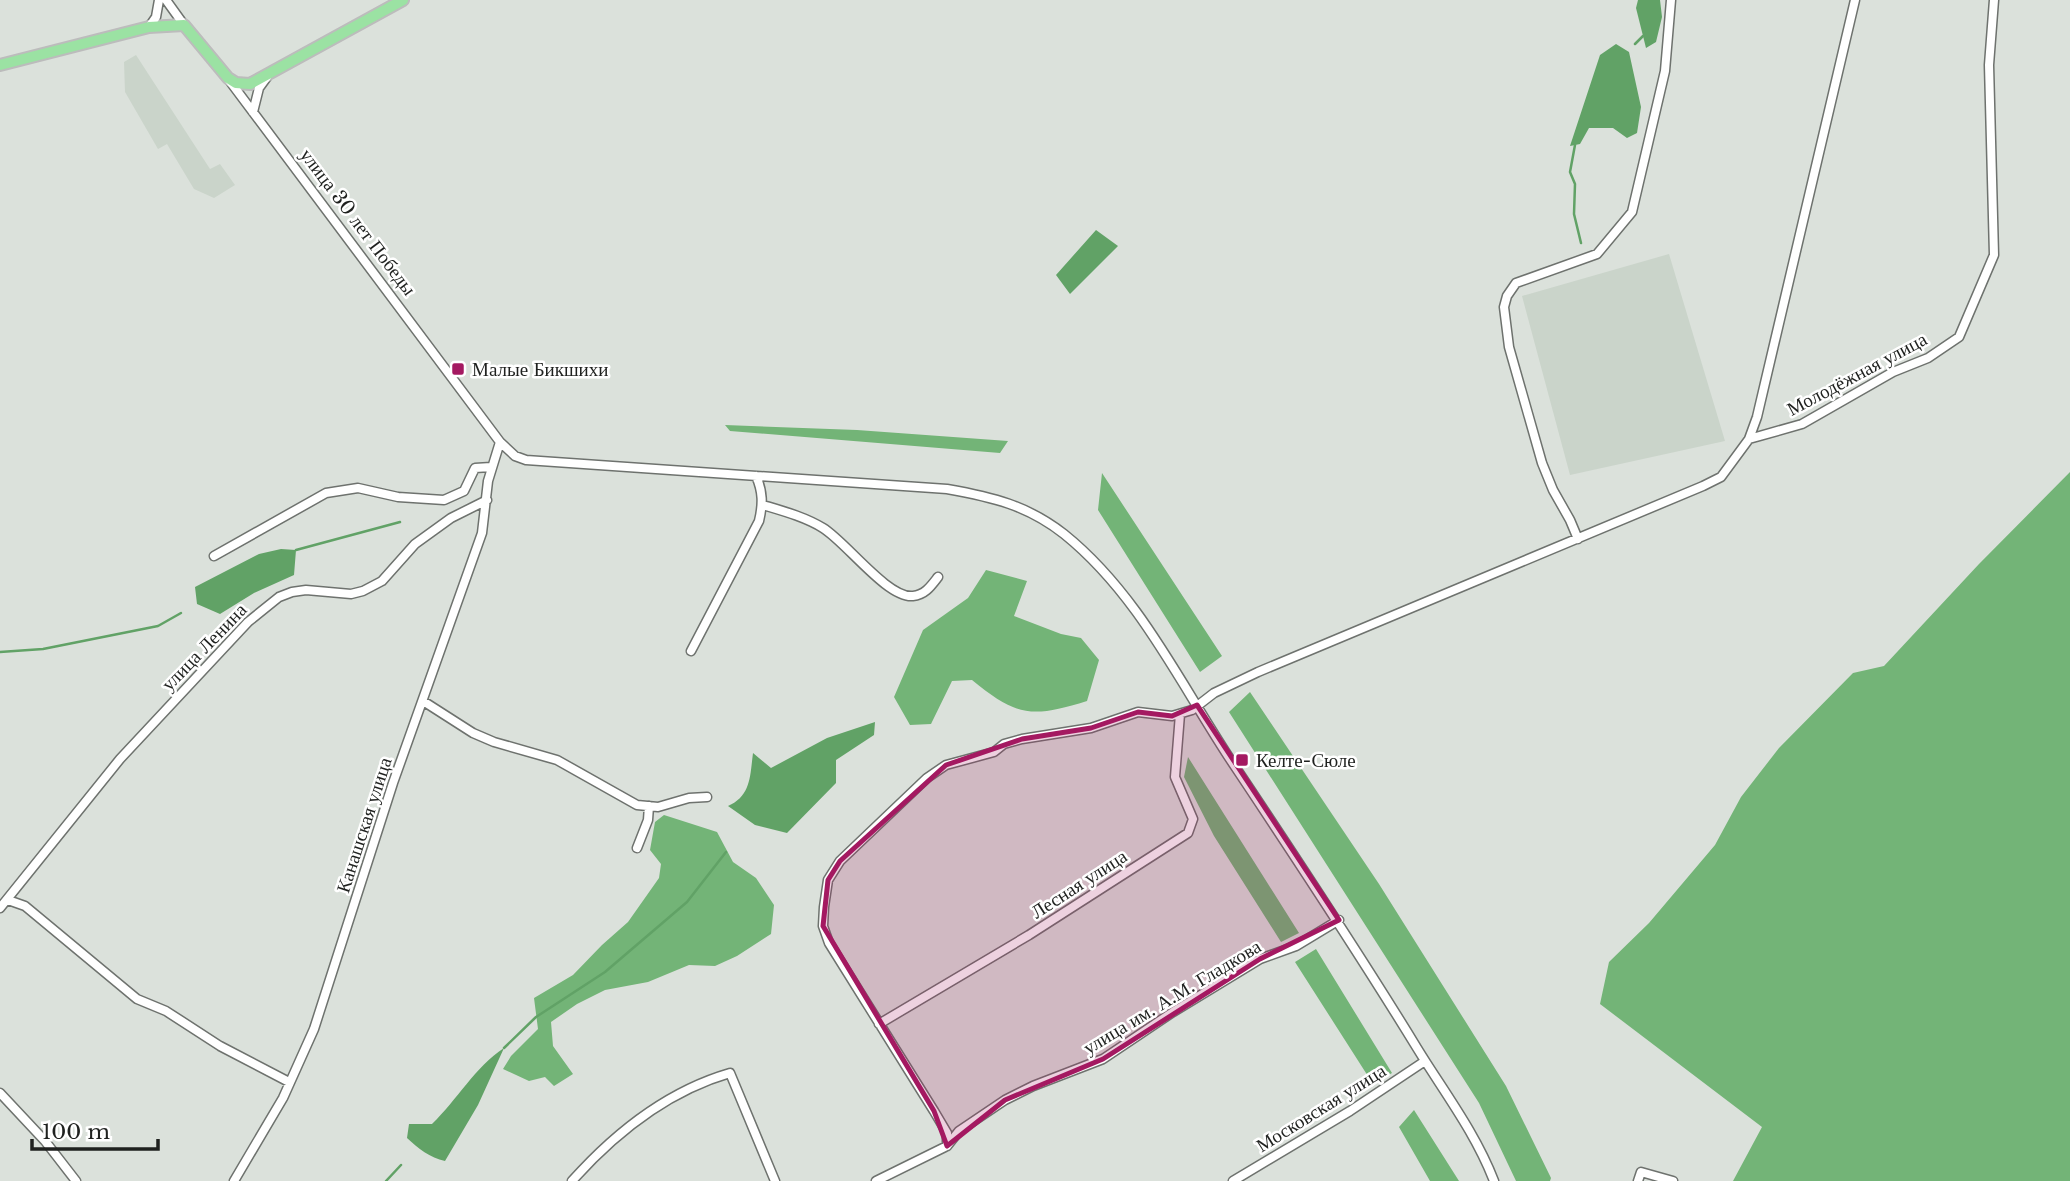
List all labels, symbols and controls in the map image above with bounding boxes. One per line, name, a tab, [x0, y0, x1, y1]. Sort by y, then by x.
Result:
street label: улица 30 лет Победы	[295, 144, 421, 300]
street label: Молодёжная улица	[1783, 327, 1931, 421]
place label: Малые Бикшихи	[472, 358, 608, 381]
marker: Малые Бикшихи	[450, 361, 466, 377]
street label: улица Ленина	[157, 598, 252, 695]
place label: Келте-Сюле	[1256, 749, 1356, 772]
marker: Келте-Сюле	[1234, 752, 1250, 768]
street label: Канашская улица	[331, 754, 397, 896]
street label: Лесная улица	[1027, 844, 1132, 924]
street label: улица им. А.М. Гладкова	[1079, 935, 1266, 1059]
street label: Московская улица	[1252, 1059, 1390, 1157]
scale bar	[32, 1108, 158, 1152]
text: 100 m	[42, 1119, 110, 1145]

